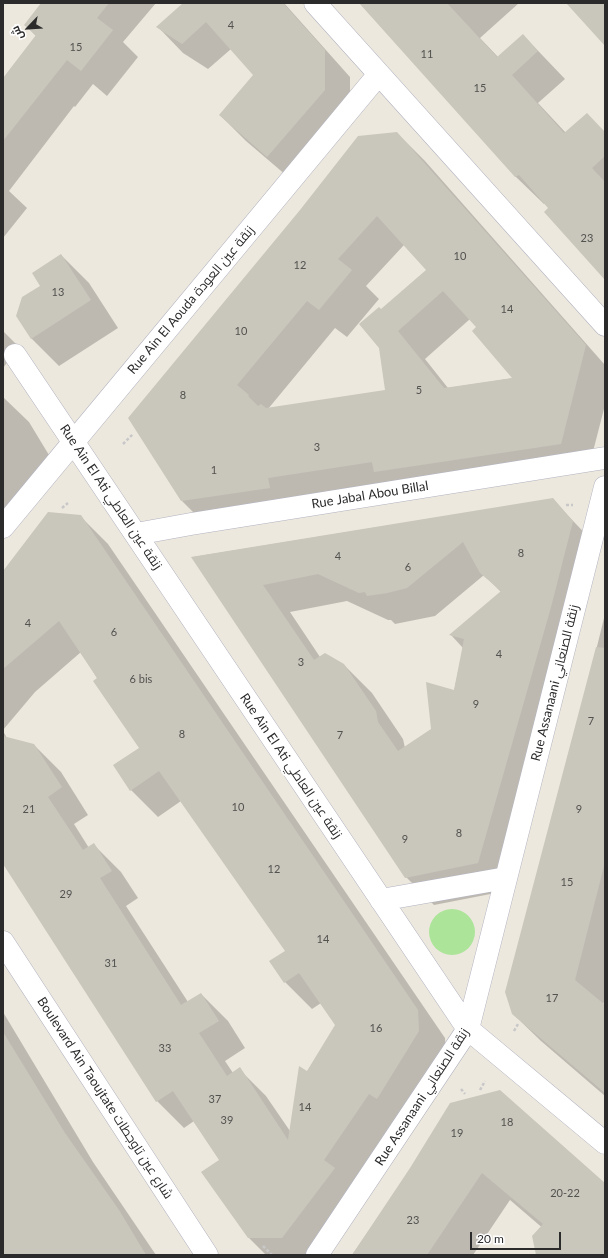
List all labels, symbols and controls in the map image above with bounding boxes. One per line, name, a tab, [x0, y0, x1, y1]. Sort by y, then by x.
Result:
north arrow	[8, 8, 48, 48]
house number: 4	[228, 18, 234, 32]
text: ش	[8, 24, 26, 42]
house number: 15	[70, 40, 82, 54]
house number: 11	[421, 47, 433, 61]
house number: 15	[474, 81, 486, 95]
street label: Rue Ain El Aouda زنقة عين العودة	[124, 223, 258, 377]
house number: 23	[581, 231, 593, 245]
house number: 10	[454, 249, 466, 263]
house number: 12	[294, 258, 306, 272]
house number: 13	[52, 285, 64, 299]
house number: 14	[501, 302, 513, 316]
house number: 10	[235, 324, 247, 338]
house number: 5	[416, 383, 422, 397]
house number: 8	[180, 388, 186, 402]
street label: Rue Ain El Ati زنقة عين العاطي	[57, 421, 165, 573]
house number: 3	[314, 440, 320, 454]
house number: 1	[211, 463, 217, 477]
street label: Rue Jabal Abou Billal	[310, 478, 430, 512]
house number: 8	[518, 546, 524, 560]
house number: 4	[335, 549, 341, 563]
house number: 6	[405, 560, 411, 574]
street label: Rue Assanaani زنقة الصنعاني	[528, 603, 582, 763]
house number: 4	[25, 616, 31, 630]
house number: 6	[111, 625, 117, 639]
house number: 4	[496, 647, 502, 661]
house number: 3	[298, 655, 304, 669]
house number: 6 bis	[130, 672, 152, 686]
street label: Rue Ain El Ati زنقة عين العاطي	[237, 690, 345, 842]
house number: 9	[473, 697, 479, 711]
house number: 7	[588, 714, 594, 728]
house number: 8	[179, 727, 185, 741]
house number: 7	[337, 728, 343, 742]
house number: 10	[232, 800, 244, 814]
house number: 21	[23, 802, 35, 816]
house number: 9	[576, 802, 582, 816]
house number: 8	[456, 826, 462, 840]
house number: 9	[402, 832, 408, 846]
house number: 12	[268, 862, 280, 876]
house number: 15	[561, 875, 573, 889]
house number: 29	[60, 887, 72, 901]
house number: 14	[317, 932, 329, 946]
house number: 31	[105, 956, 117, 970]
house number: 17	[546, 991, 558, 1005]
street label: Boulevard Ain Taoujtate شارع عين تاوجطات	[34, 994, 176, 1202]
house number: 16	[370, 1021, 382, 1035]
street label: Rue Assanaani زنقة الصنعاني	[372, 1025, 472, 1169]
house number: 33	[159, 1041, 171, 1055]
house number: 37	[209, 1092, 221, 1106]
house number: 14	[299, 1100, 311, 1114]
house number: 39	[221, 1113, 233, 1127]
house number: 18	[501, 1115, 513, 1129]
house number: 19	[451, 1126, 463, 1140]
house number: 20-22	[550, 1186, 580, 1200]
house number: 23	[407, 1213, 419, 1227]
scale bar	[472, 1224, 563, 1250]
text: 20 m	[477, 1231, 504, 1246]

